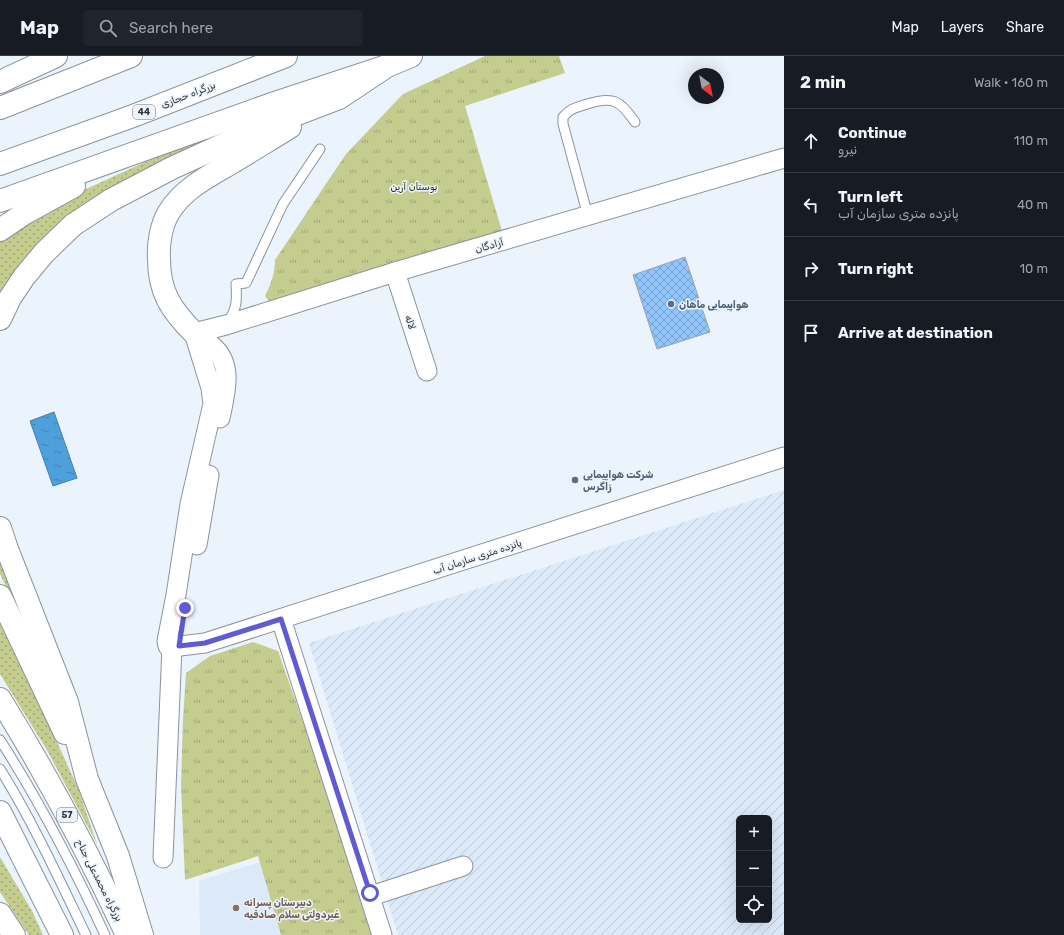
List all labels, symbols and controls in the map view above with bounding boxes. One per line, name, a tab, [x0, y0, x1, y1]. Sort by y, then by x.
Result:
search box	[83, 10, 363, 46]
text: Map	[20, 16, 59, 39]
icon: search	[97, 17, 119, 39]
text: Search here	[129, 19, 213, 37]
text: Map	[892, 19, 919, 36]
text: Layers	[941, 19, 984, 36]
text: Share	[1006, 19, 1044, 36]
north arrow	[688, 68, 724, 104]
text: 2 min	[800, 72, 846, 92]
text: Walk · 160 m	[974, 75, 1048, 90]
street label: بزرگراه حجازی	[159, 79, 217, 111]
road number: 44	[133, 105, 155, 119]
text: Continue	[838, 124, 907, 142]
icon: ahead	[800, 130, 822, 152]
text: 110 m	[1014, 133, 1048, 148]
text: نیرو	[838, 142, 857, 157]
park label: بوستان آرین	[390, 181, 438, 193]
text: Turn left	[838, 188, 903, 206]
icon: left	[800, 194, 822, 216]
text: 40 m	[1017, 197, 1048, 212]
text: پانزده متری سازمان آب	[838, 206, 959, 221]
street label: آزادگان	[474, 236, 505, 256]
icon: right	[800, 258, 822, 280]
text: Turn right	[838, 260, 913, 278]
text: 10 m	[1019, 261, 1048, 276]
marker: هواپیمایی ماهان	[666, 299, 676, 309]
place label: هواپیمایی ماهان	[679, 299, 749, 312]
street label: لاله	[402, 314, 418, 331]
icon: arrive	[800, 322, 822, 344]
text: Arrive at destination	[838, 324, 993, 342]
place label: شرکت هواپیمایی زاگرس	[583, 469, 653, 493]
marker: شرکت هواپیمایی زاگرس	[570, 475, 580, 485]
street label: پانزده متری سازمان آب	[431, 537, 524, 578]
route end	[176, 599, 194, 617]
road number: 57	[57, 808, 77, 822]
map controls	[736, 815, 772, 923]
button: +	[736, 815, 772, 851]
street label: بزرگراه محمدعلی جناح	[72, 837, 125, 924]
button: −	[736, 851, 772, 887]
route start	[361, 884, 379, 902]
button: locate	[736, 887, 772, 923]
place label: دبیرستان پسرانه غیردولتی سلام صادقیه	[244, 897, 340, 922]
marker: دبیرستان پسرانه غیردولتی سلام صادقیه	[231, 903, 241, 913]

